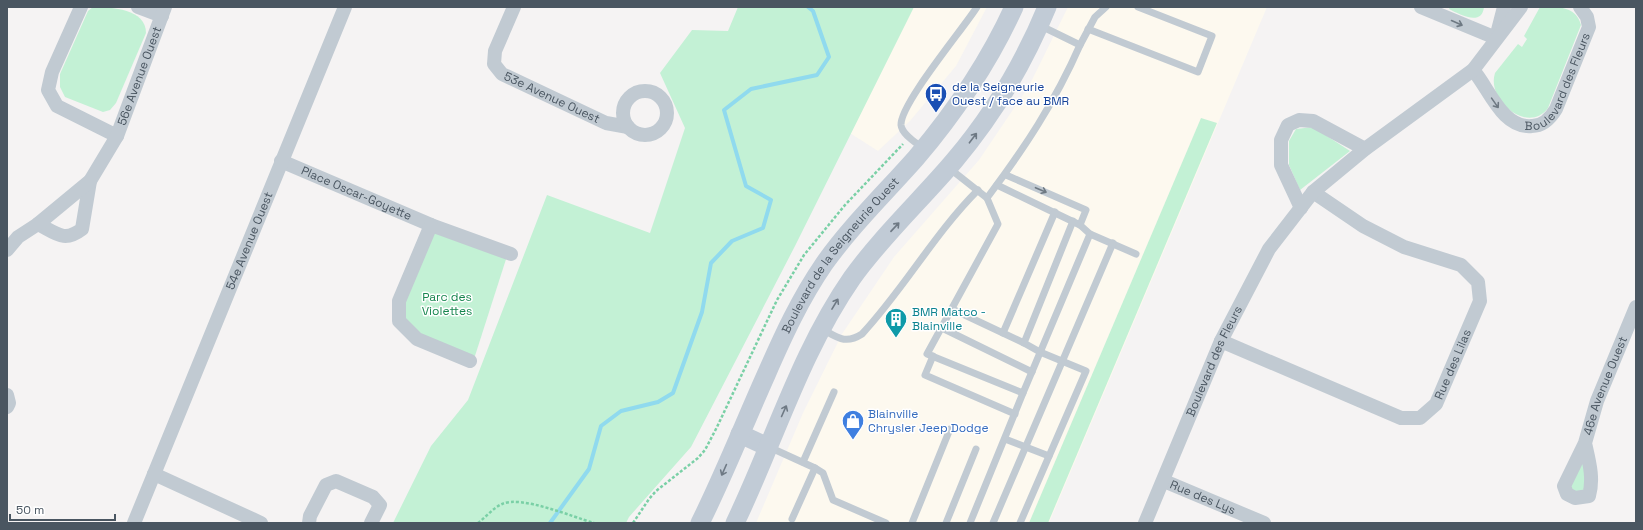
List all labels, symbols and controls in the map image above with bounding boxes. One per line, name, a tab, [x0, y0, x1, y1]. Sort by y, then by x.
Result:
one-way arrow	[1450, 19, 1462, 27]
street label: 56e Avenue Ouest	[114, 24, 165, 128]
street label: Boulevard des Fleurs	[1525, 30, 1594, 134]
street label: 53e Avenue Ouest	[501, 68, 603, 127]
place label: de la Seigneurie Ouest / face au BMR	[952, 79, 1069, 109]
bus stop icon: de la Seigneurie Ouest / face au BMR	[923, 81, 949, 114]
one-way arrow	[1491, 97, 1499, 108]
one-way arrow	[969, 132, 977, 143]
street label: Place Oscar-Goyette	[299, 163, 414, 224]
street label: Boulevard de la Seigneurie Ouest	[778, 174, 903, 336]
one-way arrow	[1035, 187, 1047, 194]
street label: 54e Avenue Ouest	[222, 189, 277, 292]
one-way arrow	[890, 221, 899, 232]
park label: Parc des Violettes	[422, 289, 472, 319]
one-way arrow	[832, 298, 840, 310]
street label: Boulevard des Fleurs	[1182, 303, 1246, 419]
place label: BMR Matco - Blainville	[912, 304, 986, 334]
building icon: BMR Matco - Blainville	[883, 306, 909, 339]
street label: Rue des Lilas	[1431, 327, 1475, 402]
street label: 46e Avenue Ouest	[1580, 334, 1631, 437]
one-way arrow	[781, 405, 788, 417]
place label: Blainville Chrysler Jeep Dodge	[868, 406, 989, 436]
shop icon: Blainville Chrysler Jeep Dodge	[840, 408, 866, 441]
one-way arrow	[720, 463, 727, 475]
street label: Rue des Lys	[1168, 476, 1238, 518]
scale bar	[10, 496, 115, 522]
text: 50 m	[16, 502, 44, 518]

